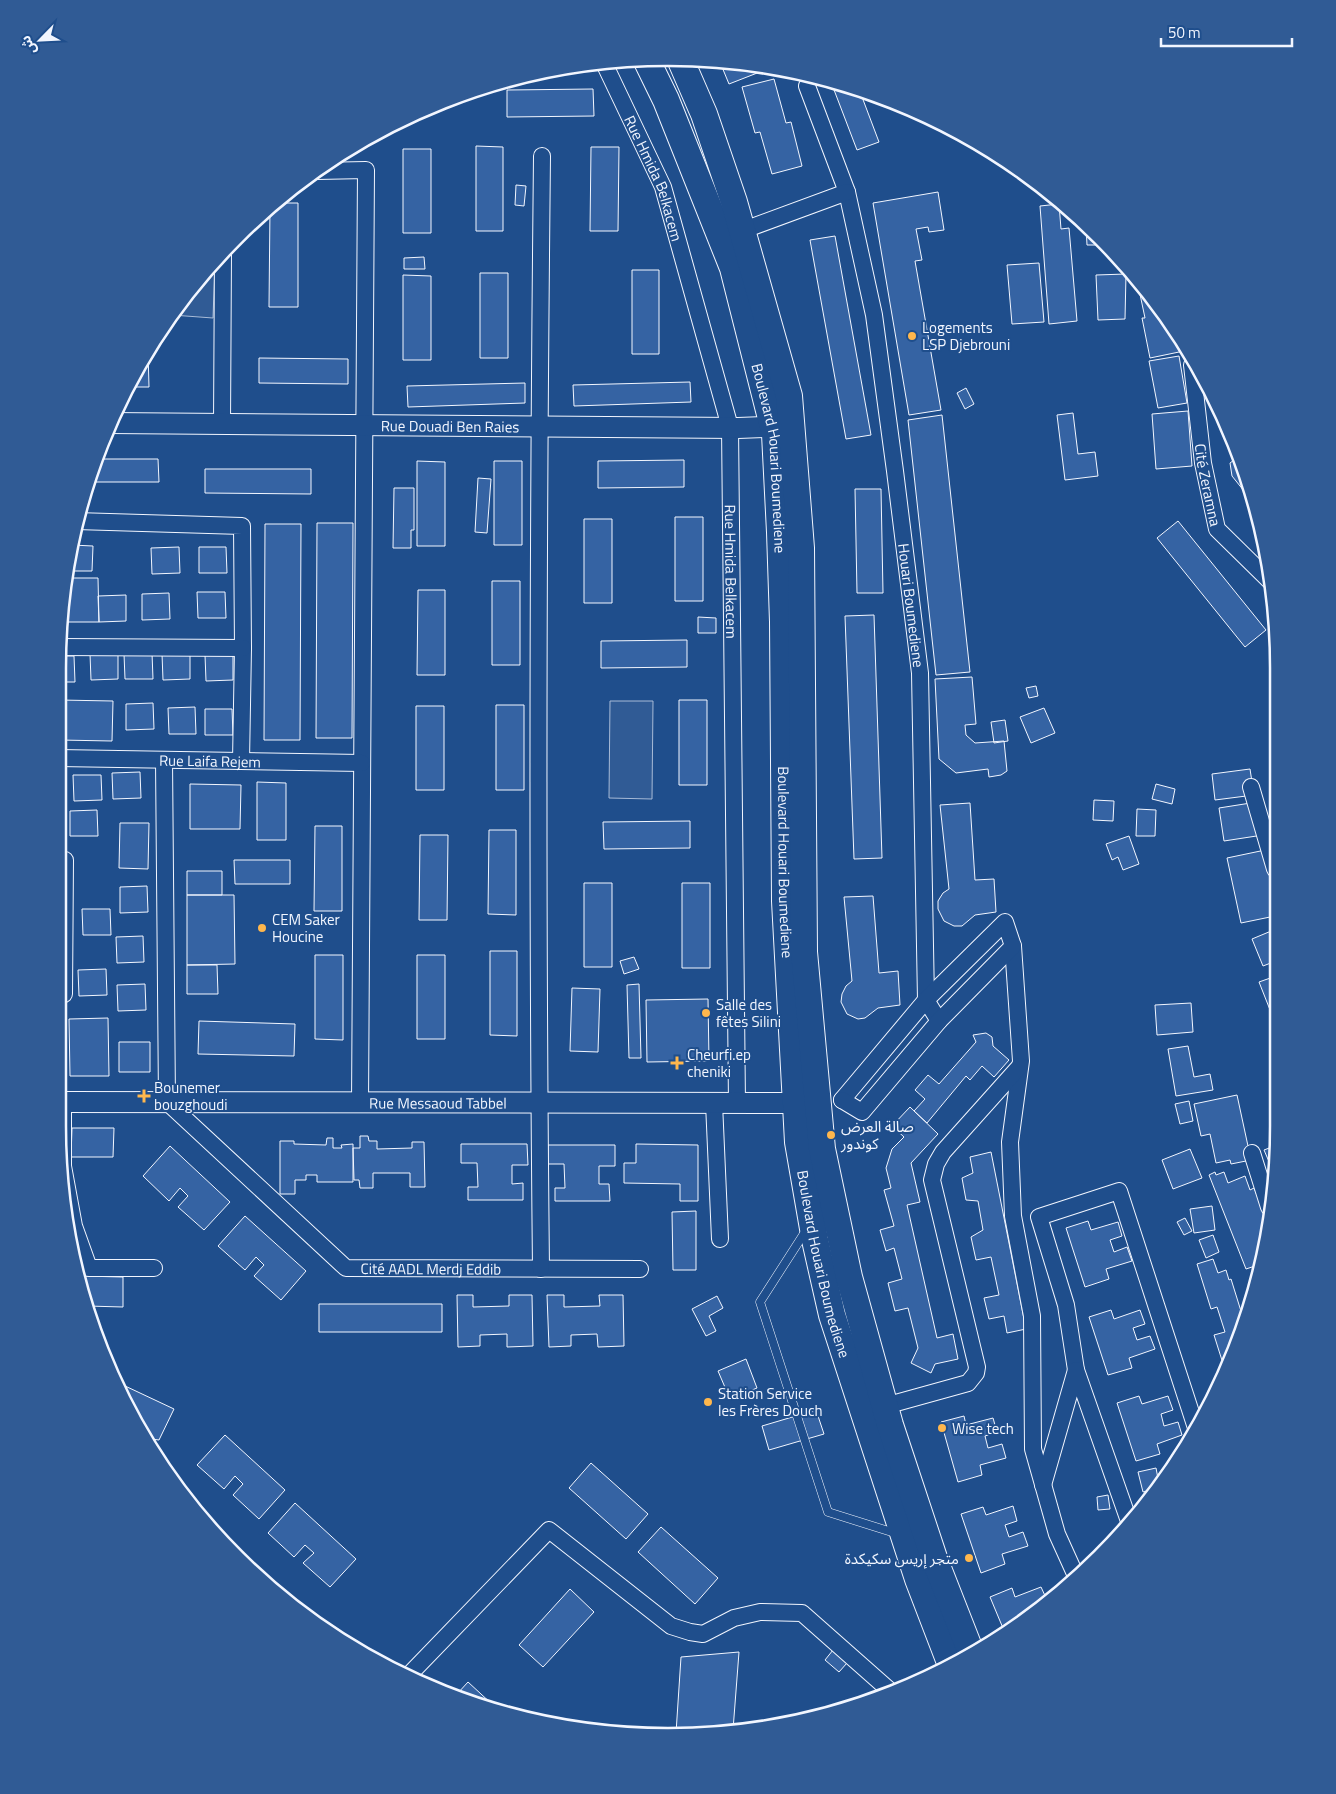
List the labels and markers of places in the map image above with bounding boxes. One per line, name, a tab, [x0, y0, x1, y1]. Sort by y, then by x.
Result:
place label: Logements LSP Djebrouni	[922, 316, 1010, 356]
marker: Logements LSP Djebrouni	[906, 330, 918, 342]
place label: CEM Saker Houcine	[272, 908, 340, 948]
marker: CEM Saker Houcine	[256, 922, 268, 934]
place label: Salle des fêtes Silini	[716, 993, 781, 1033]
marker: Salle des fêtes Silini	[700, 1007, 712, 1019]
place label: Cheurfi.ep cheniki	[687, 1043, 751, 1083]
marker: Cheurfi.ep cheniki	[671, 1057, 683, 1069]
place label: Bounemer bouzghoudi	[154, 1076, 227, 1116]
marker: Bounemer bouzghoudi	[138, 1090, 150, 1102]
place label: صالة العرض كوندور	[840, 1115, 914, 1155]
marker: صالة العرض كوندور	[825, 1129, 837, 1141]
place label: Station Service les Frères Douch	[718, 1382, 823, 1422]
marker: Station Service les Frères Douch	[702, 1396, 714, 1408]
place label: Wise tech	[952, 1417, 1014, 1440]
marker: Wise tech	[936, 1422, 948, 1434]
place label: متجر إريس سكيكدة	[845, 1547, 959, 1570]
marker: متجر إريس سكيكدة	[963, 1552, 975, 1564]

